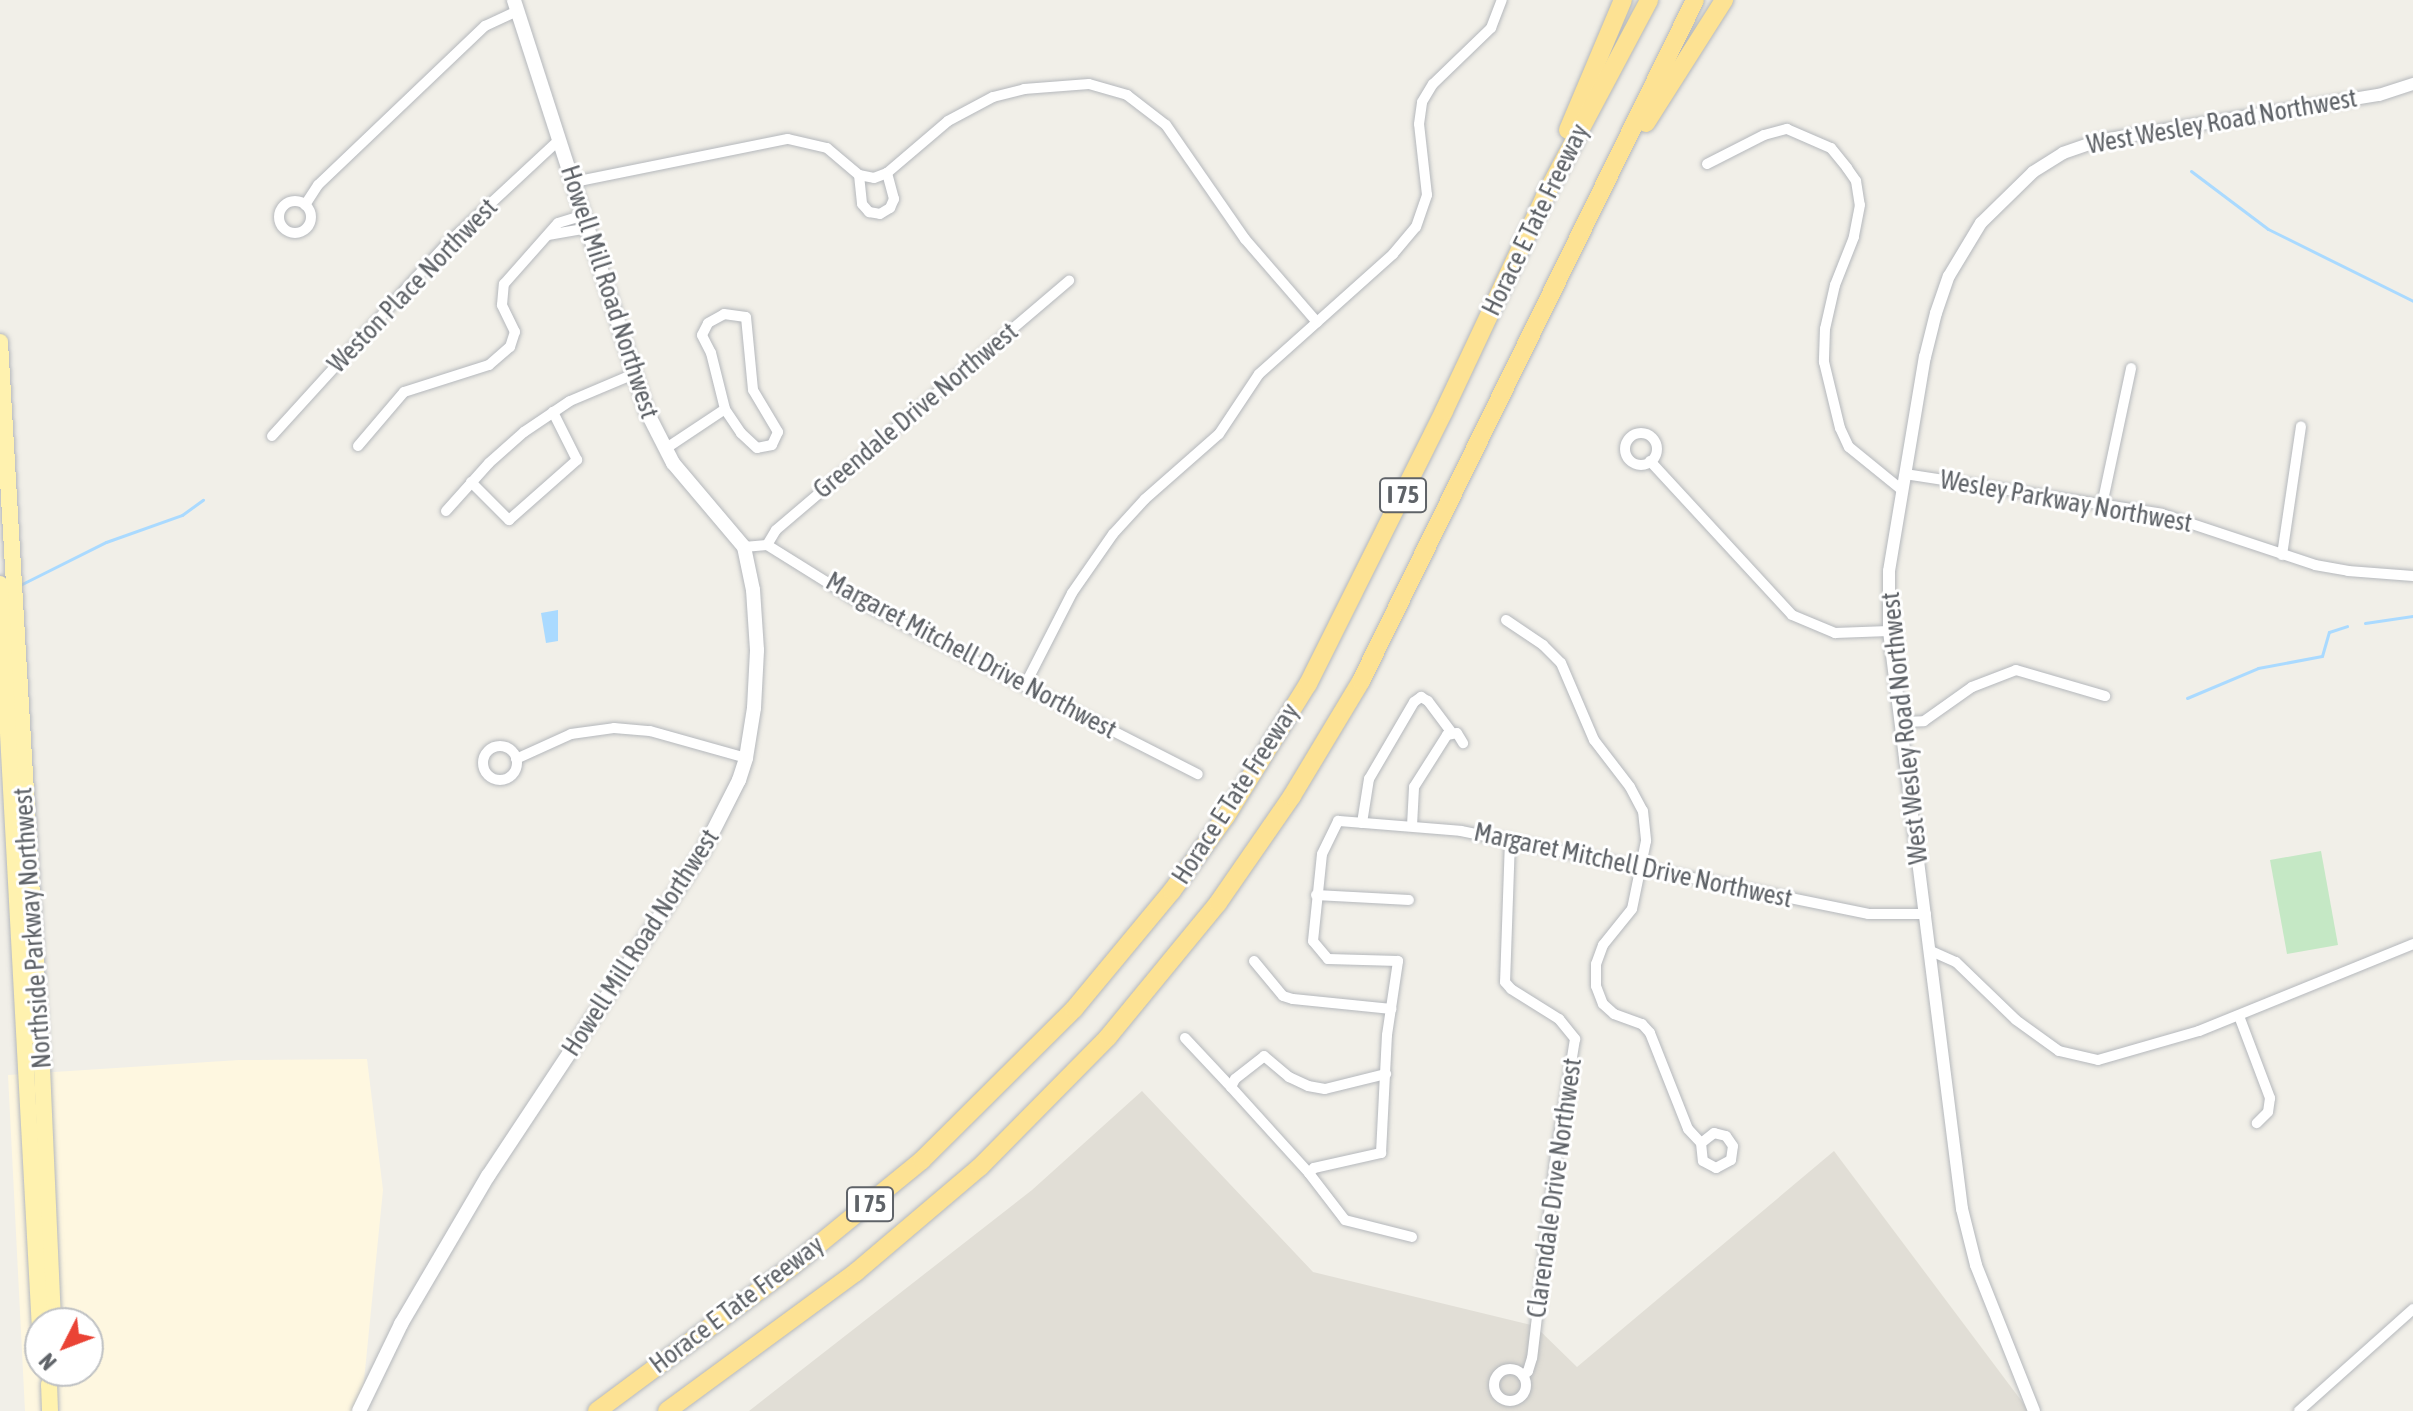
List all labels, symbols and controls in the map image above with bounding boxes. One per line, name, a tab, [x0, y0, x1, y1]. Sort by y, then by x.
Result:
street label: West Wesley Road Northwest	[2085, 83, 2359, 161]
street label: Horace E Tate Freeway	[1476, 119, 1596, 321]
street label: Howell Mill Road Northwest	[553, 162, 665, 422]
street label: Weston Place Northwest	[322, 192, 504, 380]
street label: Greendale Drive Northwest	[808, 317, 1024, 505]
street label: Wesley Parkway Northwest	[1938, 464, 2194, 540]
road number: I 75	[1379, 475, 1427, 515]
street label: Margaret Mitchell Drive Northwest	[820, 566, 1122, 746]
street label: West Wesley Road Northwest	[1875, 590, 1935, 866]
street label: Horace E Tate Freeway	[1166, 698, 1306, 890]
street label: Northside Parkway Northwest	[8, 786, 58, 1070]
street label: Margaret Mitchell Drive Northwest	[1471, 817, 1795, 915]
street label: Howell Mill Road Northwest	[556, 824, 726, 1062]
street label: Clarendale Drive Northwest	[1521, 1056, 1589, 1320]
road number: I 75	[846, 1184, 894, 1224]
street label: Horace E Tate Freeway	[644, 1230, 830, 1380]
north arrow	[24, 1307, 104, 1387]
text: N	[34, 1348, 62, 1375]

